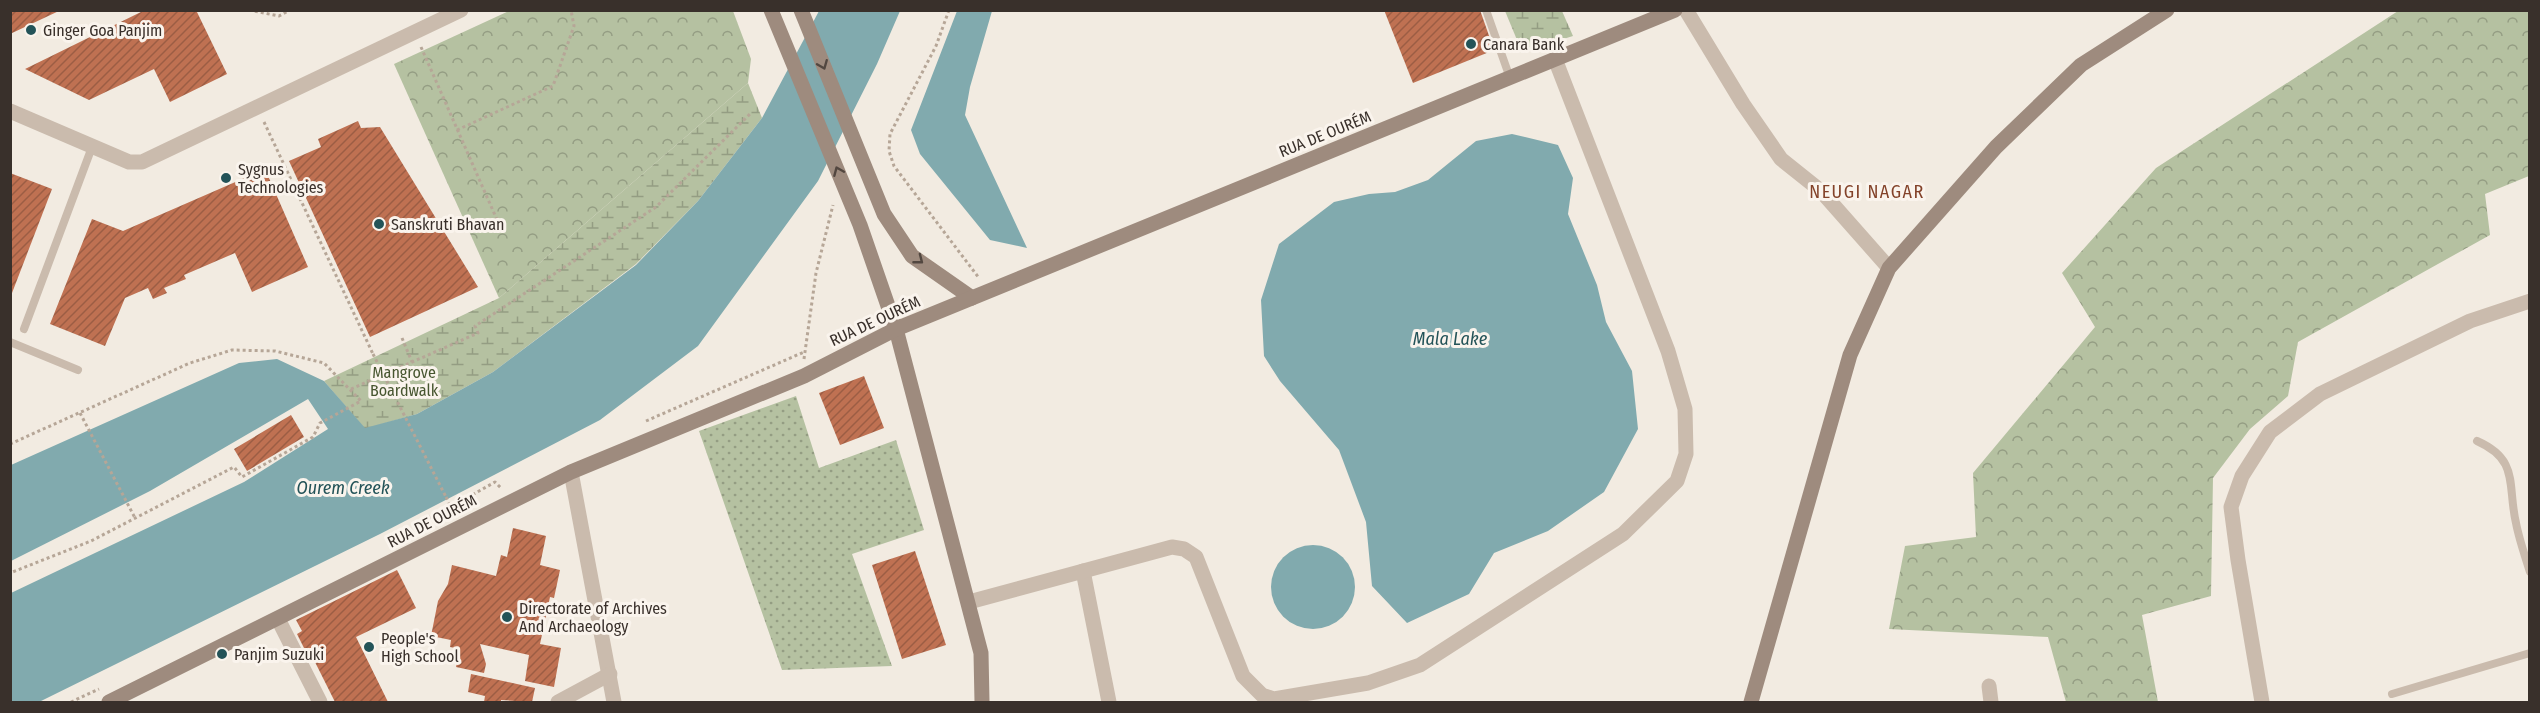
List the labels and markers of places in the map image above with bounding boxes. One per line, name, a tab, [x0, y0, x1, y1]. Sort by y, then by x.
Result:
place label: Ginger Goa Panjim	[43, 21, 162, 40]
marker: Ginger Goa Panjim	[24, 23, 38, 37]
place label: Canara Bank	[1483, 35, 1565, 54]
marker: Canara Bank	[1464, 37, 1478, 51]
place label: Sygnus Technologies	[238, 160, 324, 197]
marker: Sygnus Technologies	[219, 171, 233, 185]
place label: Sanskruti Bhavan	[391, 215, 504, 234]
marker: Sanskruti Bhavan	[372, 217, 386, 231]
place label: Directorate of Archives And Archaeology	[519, 599, 667, 636]
marker: Directorate of Archives And Archaeology	[500, 610, 514, 624]
place label: People's High School	[381, 629, 459, 666]
marker: People's High School	[362, 640, 376, 654]
place label: Panjim Suzuki	[234, 645, 324, 664]
marker: Panjim Suzuki	[215, 647, 229, 661]

